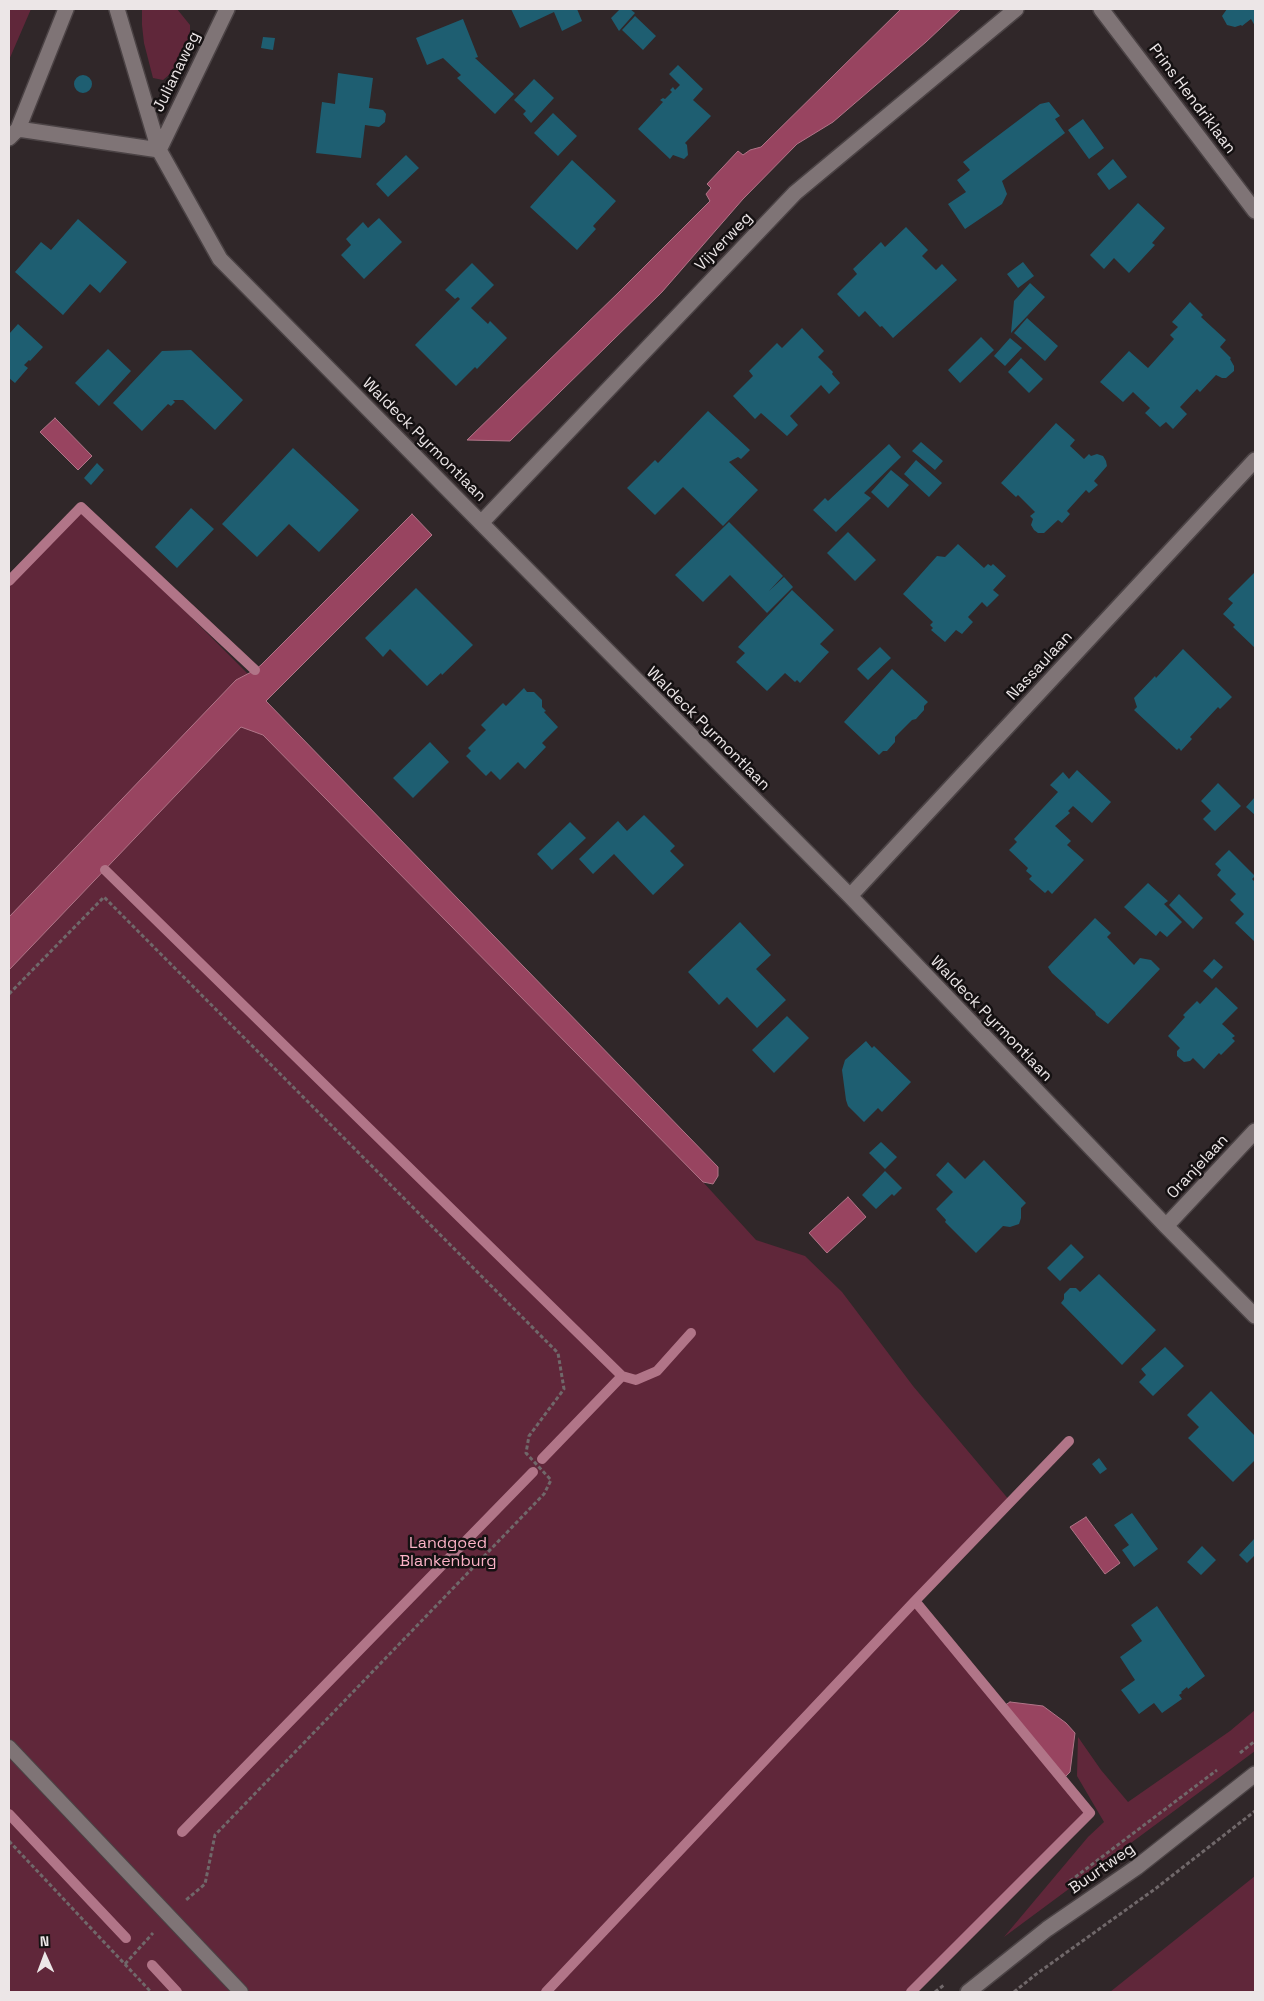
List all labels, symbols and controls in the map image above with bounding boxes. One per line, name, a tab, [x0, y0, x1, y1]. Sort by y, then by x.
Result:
street label: Julianaweg	[149, 29, 205, 115]
street label: Prins Hendriklaan	[1144, 40, 1240, 158]
street label: Vijverweg	[691, 209, 757, 275]
street label: Waldeck Pyrmontlaan	[358, 374, 490, 506]
street label: Nassaulaan	[1003, 627, 1077, 705]
street label: Waldeck Pyrmontlaan	[642, 663, 774, 795]
street label: Waldeck Pyrmontlaan	[926, 952, 1056, 1086]
street label: Oranjelaan	[1163, 1131, 1233, 1203]
park label: Landgoed Blankenburg	[399, 1534, 497, 1572]
street label: Buurtweg	[1065, 1839, 1139, 1899]
north arrow	[20, 1931, 70, 1981]
text: N	[39, 1932, 49, 1950]

